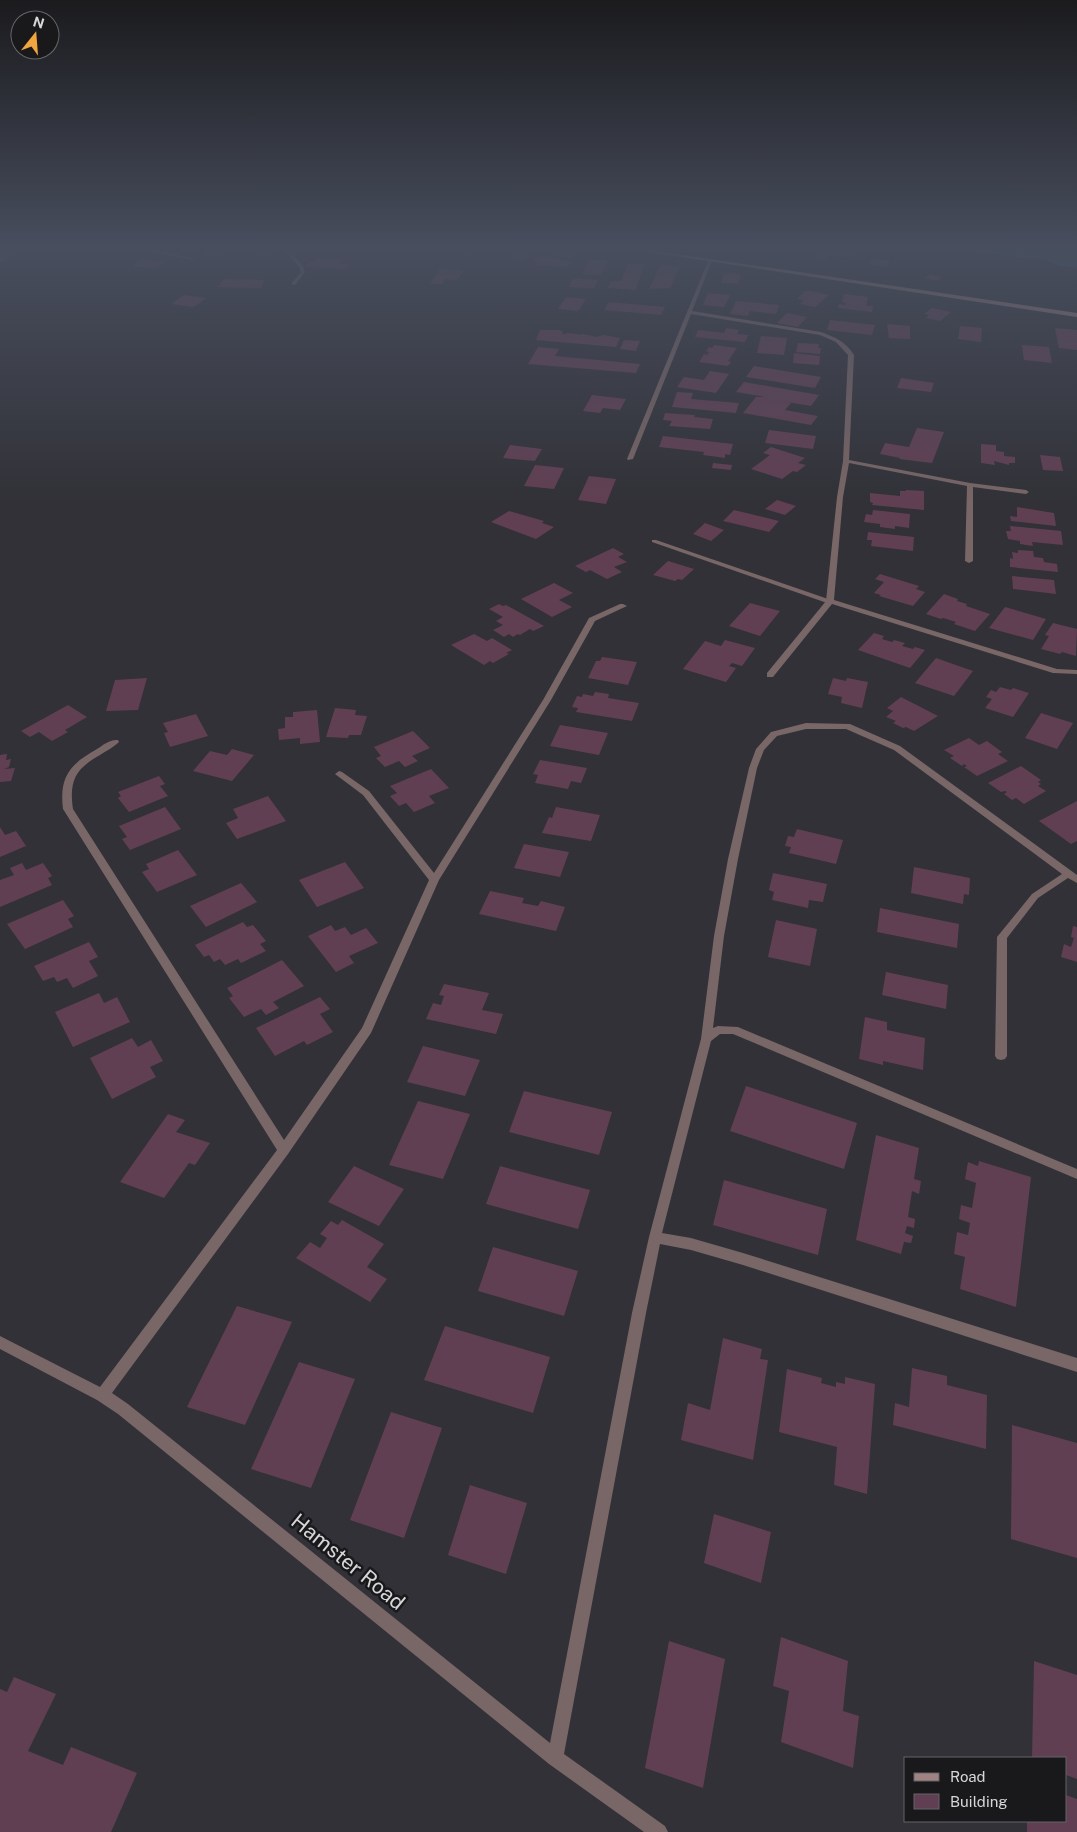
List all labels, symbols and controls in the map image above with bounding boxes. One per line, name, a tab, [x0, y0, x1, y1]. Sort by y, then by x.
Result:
north arrow	[10, 10, 60, 60]
text: N	[31, 13, 46, 32]
street label: Hamster Road	[286, 1508, 410, 1615]
legend	[904, 1757, 1067, 1822]
text: Road	[950, 1768, 986, 1785]
text: Building	[950, 1793, 1008, 1810]

